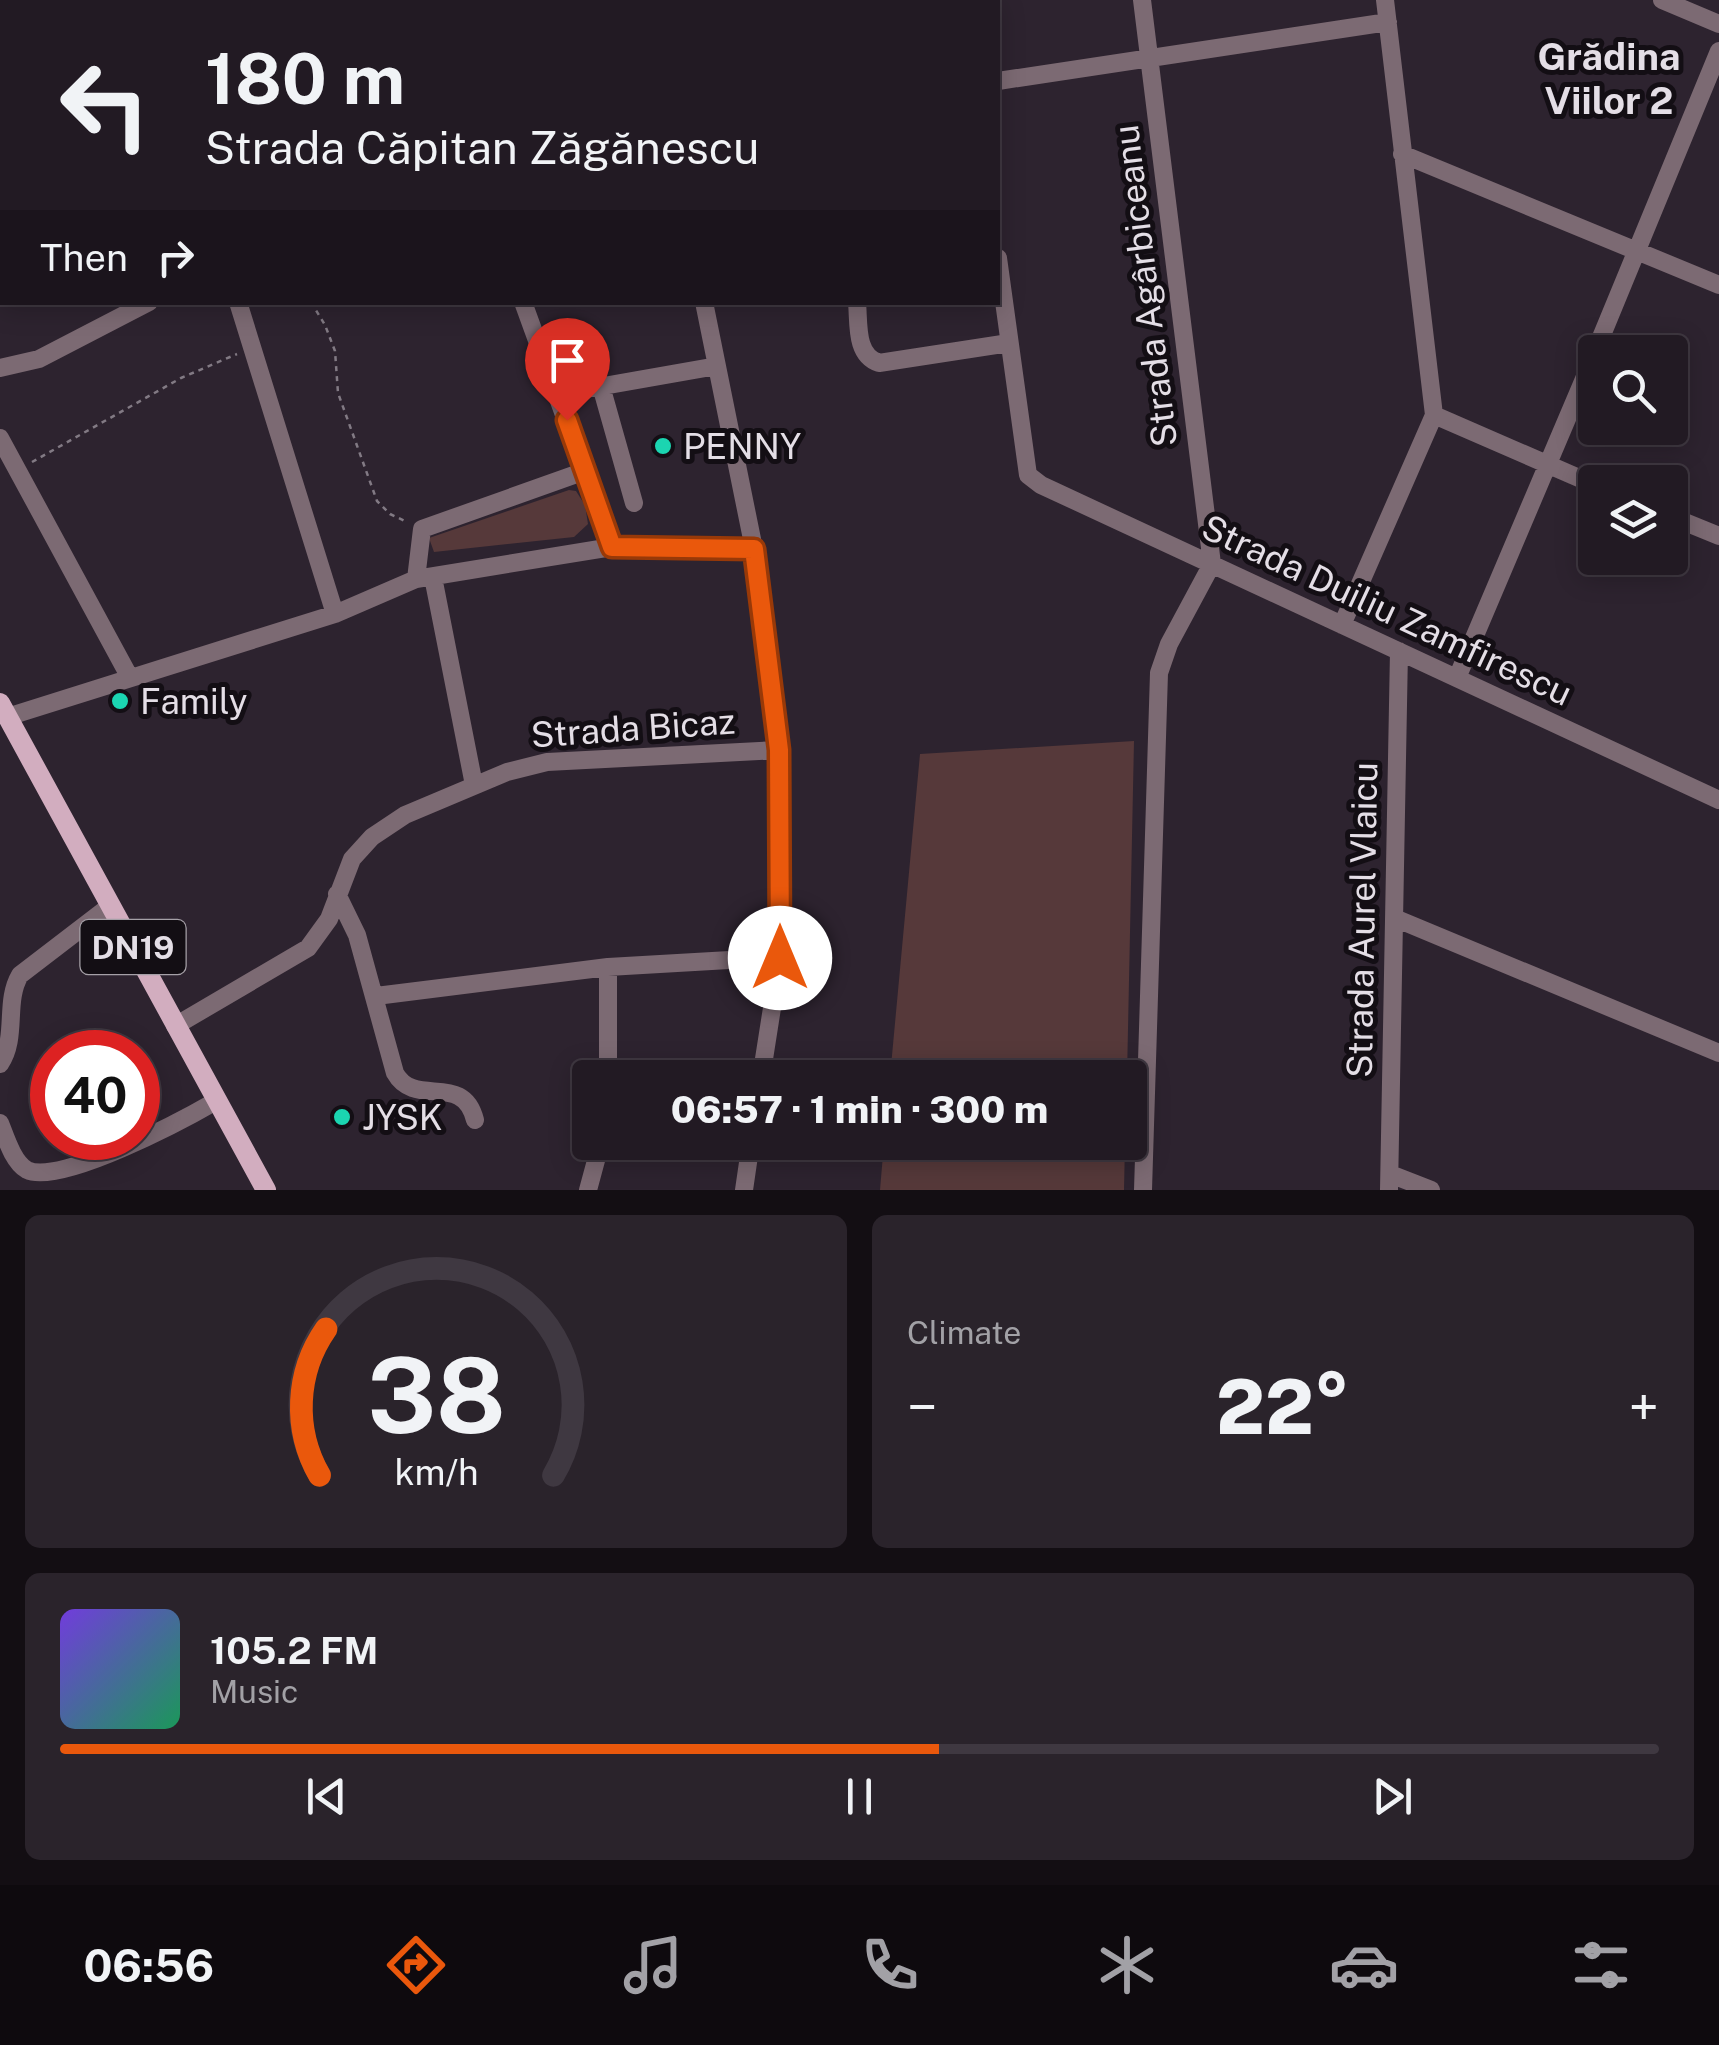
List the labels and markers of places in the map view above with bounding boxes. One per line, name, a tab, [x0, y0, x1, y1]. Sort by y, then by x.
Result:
pin	[525, 318, 610, 421]
place label: PENNY	[683, 426, 801, 467]
marker: PENNY	[652, 435, 674, 457]
place label: Family	[140, 681, 248, 722]
marker: Family	[109, 690, 131, 712]
place label: JYSK	[362, 1097, 443, 1138]
marker: JYSK	[331, 1106, 353, 1128]

